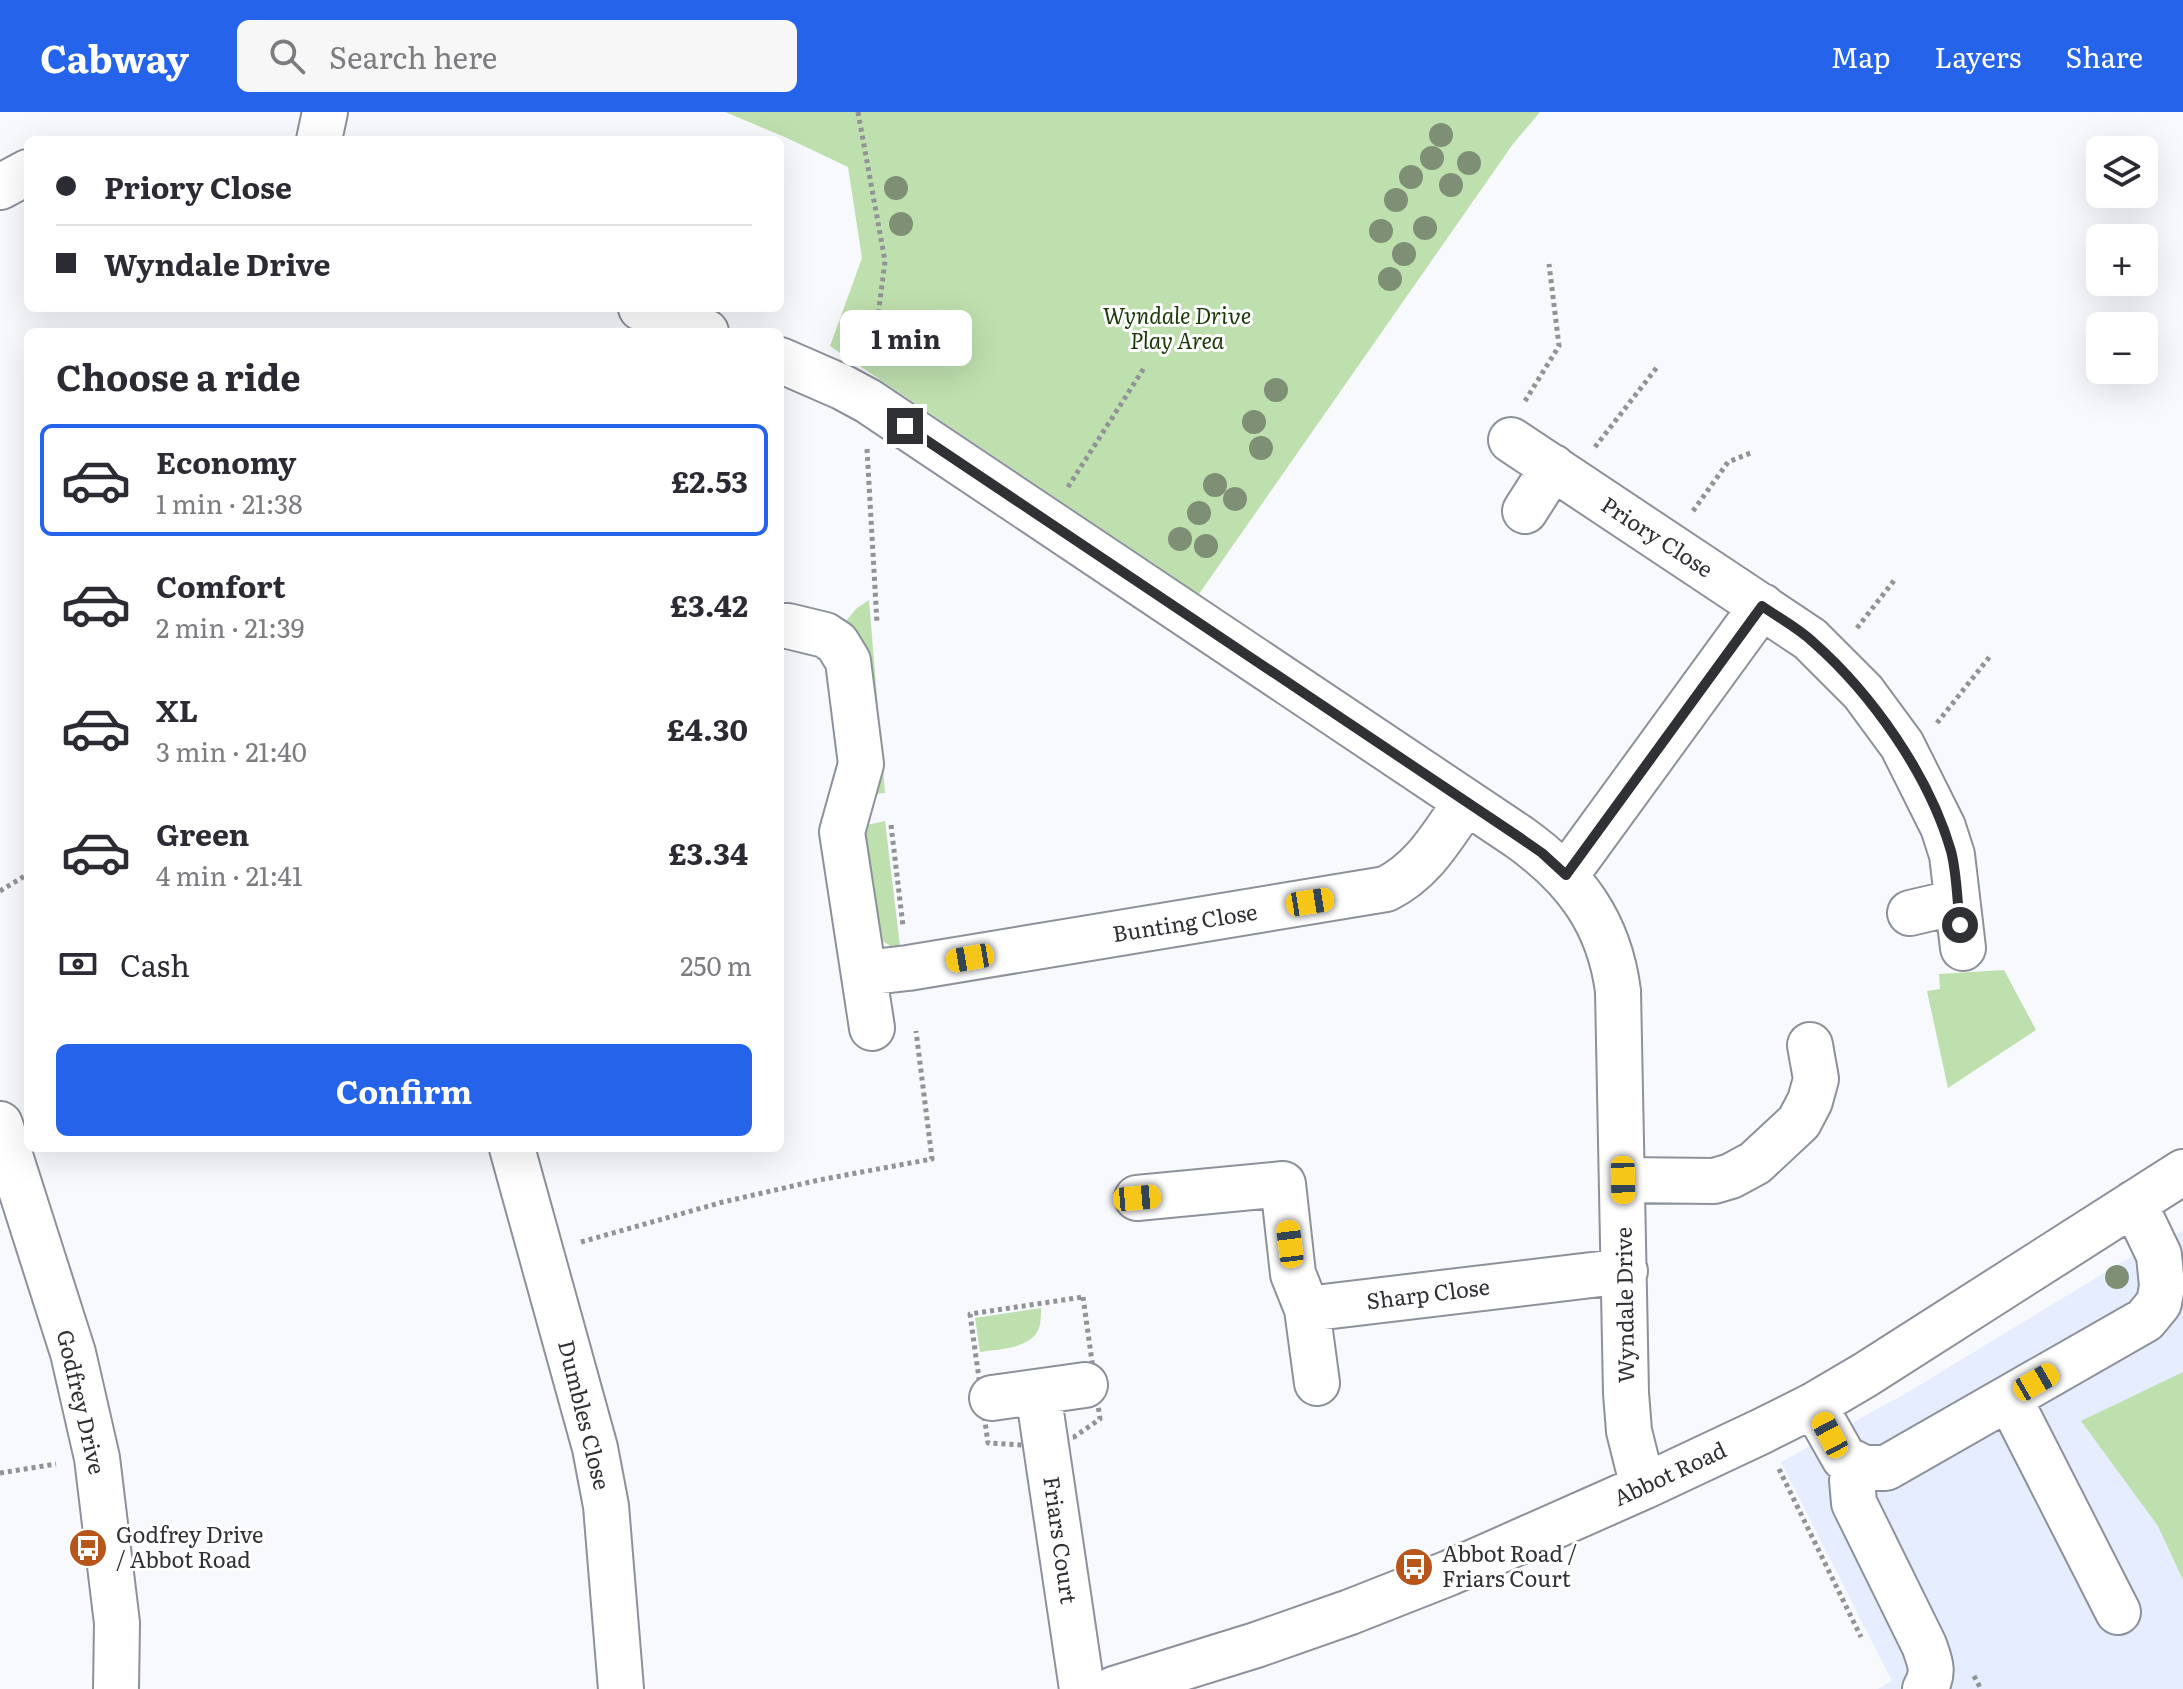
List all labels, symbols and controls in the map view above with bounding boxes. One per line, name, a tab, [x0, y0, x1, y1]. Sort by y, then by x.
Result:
search box	[237, 20, 797, 92]
text: Cabway	[40, 28, 189, 85]
icon: search	[265, 34, 309, 78]
text: Search here	[329, 34, 497, 78]
text: Map	[1831, 35, 1890, 77]
text: Layers	[1934, 35, 2021, 77]
text: Share	[2065, 35, 2143, 77]
map controls	[2086, 136, 2158, 384]
button: layers	[2086, 136, 2158, 208]
text: Priory Close	[104, 164, 292, 208]
button: +	[2086, 224, 2158, 296]
text: Wyndale Drive	[104, 241, 331, 285]
park label: Wyndale Drive Play Area	[1103, 298, 1251, 356]
callout: 1 min	[839, 310, 971, 366]
button: −	[2086, 312, 2158, 384]
text: 1 min	[871, 318, 941, 357]
text: Choose a ride	[56, 349, 301, 402]
route end	[887, 408, 923, 444]
text: Economy	[156, 439, 296, 483]
icon: car	[60, 444, 132, 516]
text: £2.53	[671, 458, 748, 502]
text: 1 min · 21:38	[156, 483, 303, 522]
street label: Priory Close	[1595, 487, 1720, 584]
text: Comfort	[156, 563, 286, 607]
icon: car	[60, 568, 132, 640]
text: £3.42	[670, 582, 748, 626]
text: 2 min · 21:39	[156, 607, 304, 646]
text: XL	[156, 687, 198, 731]
icon: car	[60, 692, 132, 764]
text: £4.30	[667, 706, 748, 750]
text: 3 min · 21:40	[156, 731, 307, 770]
text: Green	[156, 811, 249, 855]
icon: car	[60, 816, 132, 888]
text: £3.34	[669, 830, 748, 874]
text: 4 min · 21:41	[156, 855, 302, 894]
car	[1284, 886, 1336, 918]
street label: Bunting Close	[1110, 894, 1259, 949]
route start	[1942, 907, 1978, 943]
icon: cash	[56, 942, 100, 986]
text: Cash	[120, 942, 190, 986]
car	[944, 942, 996, 974]
text: 250 m	[680, 945, 752, 984]
button: Confirm	[56, 1044, 752, 1136]
car	[1611, 1156, 1635, 1204]
car	[1112, 1184, 1162, 1212]
car	[1275, 1219, 1305, 1269]
street label: Wyndale Drive	[1606, 1227, 1641, 1383]
street label: Sharp Close	[1364, 1269, 1491, 1316]
street label: Godfrey Drive	[50, 1326, 115, 1477]
street label: Dumbles Close	[551, 1336, 620, 1493]
car	[2009, 1360, 2063, 1404]
car	[1808, 1408, 1852, 1462]
street label: Abbot Road	[1608, 1432, 1731, 1513]
street label: Friars Court	[1036, 1474, 1087, 1606]
place label: Godfrey Drive / Abbot Road	[116, 1517, 264, 1575]
bus stop icon: Godfrey Drive / Abbot Road	[67, 1527, 109, 1569]
place label: Abbot Road / Friars Court	[1442, 1536, 1577, 1594]
bus stop icon: Abbot Road / Friars Court	[1393, 1546, 1435, 1588]

